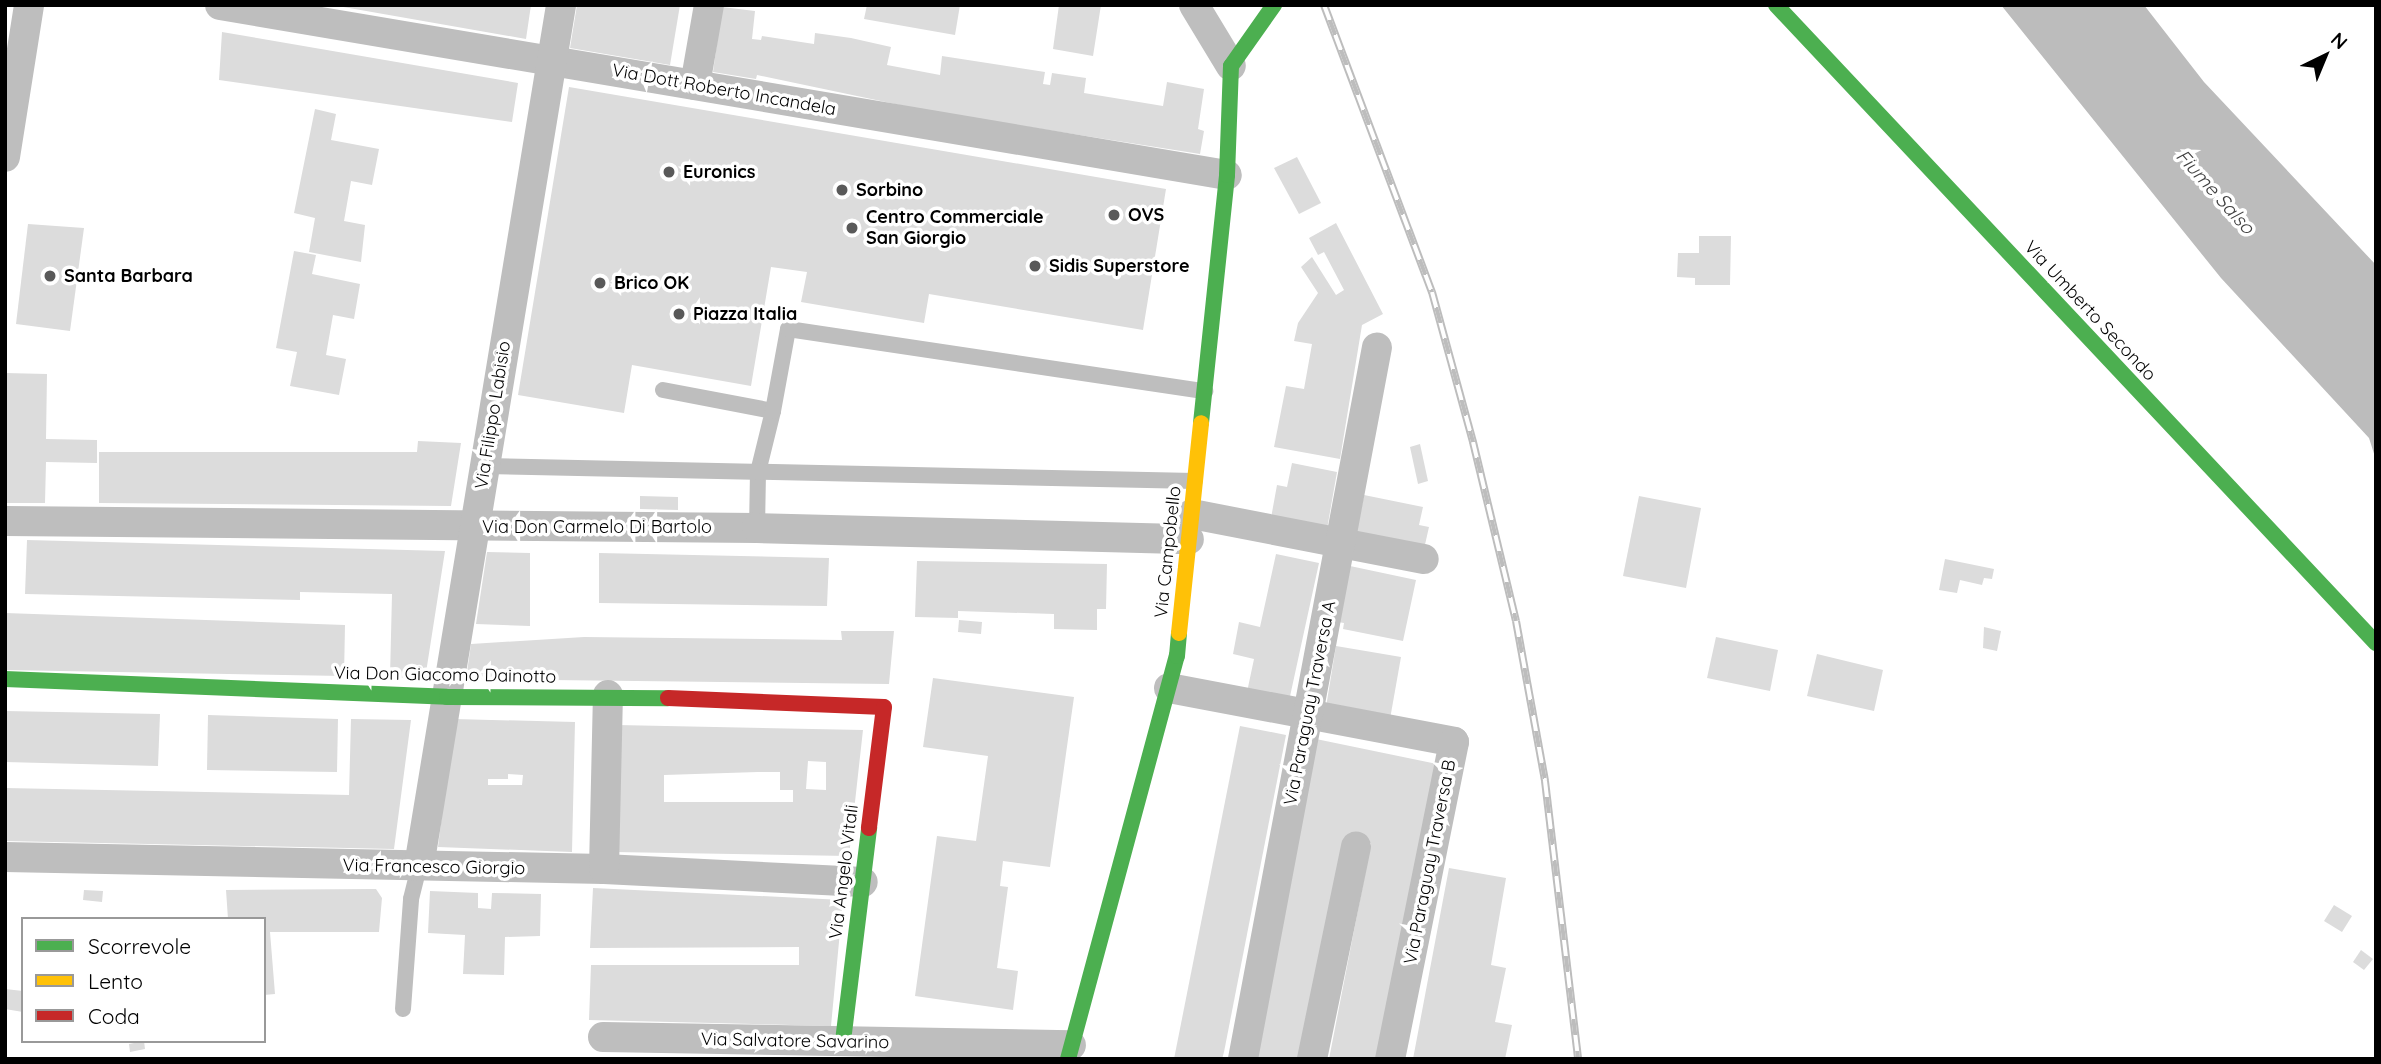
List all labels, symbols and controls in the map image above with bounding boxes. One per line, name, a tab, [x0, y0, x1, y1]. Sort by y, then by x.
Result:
north arrow	[2290, 21, 2360, 91]
text: N	[2326, 27, 2353, 54]
street label: Via Dott Roberto Incandela	[610, 60, 838, 120]
water label: Fiume Salso	[2171, 145, 2259, 239]
place label: Euronics	[683, 161, 755, 183]
marker: Euronics	[661, 164, 677, 180]
place label: Sorbino	[856, 179, 923, 201]
marker: Sorbino	[834, 182, 850, 198]
place label: OVS	[1128, 204, 1164, 226]
place label: Centro Commerciale San Giorgio	[866, 207, 1044, 249]
marker: OVS	[1106, 207, 1122, 223]
marker: Centro Commerciale San Giorgio	[844, 220, 860, 236]
street label: Via Umberto Secondo	[2020, 237, 2160, 385]
place label: Sidis Superstore	[1049, 255, 1190, 277]
marker: Sidis Superstore	[1027, 258, 1043, 274]
place label: Santa Barbara	[64, 265, 193, 287]
marker: Santa Barbara	[42, 268, 58, 284]
place label: Brico OK	[614, 272, 689, 294]
marker: Brico OK	[592, 275, 608, 291]
place label: Piazza Italia	[693, 303, 797, 325]
marker: Piazza Italia	[671, 306, 687, 322]
street label: Via Filippo Labisio	[471, 339, 515, 491]
street label: Via Campobello	[1150, 485, 1186, 619]
street label: Via Don Carmelo Di Bartolo	[482, 516, 712, 538]
street label: Via Paraguay Traversa A	[1280, 599, 1340, 807]
street label: Via Don Giacomo Dainotto	[334, 662, 556, 688]
street label: Via Paraguay Traversa B	[1400, 758, 1460, 966]
street label: Via Angelo Vitali	[825, 804, 863, 940]
street label: Via Francesco Giorgio	[343, 855, 525, 879]
legend	[21, 917, 266, 1043]
text: Scorrevole	[88, 933, 191, 959]
text: Lento	[88, 968, 143, 994]
text: Coda	[88, 1003, 140, 1029]
street label: Via Salvatore Savarino	[701, 1029, 889, 1053]

